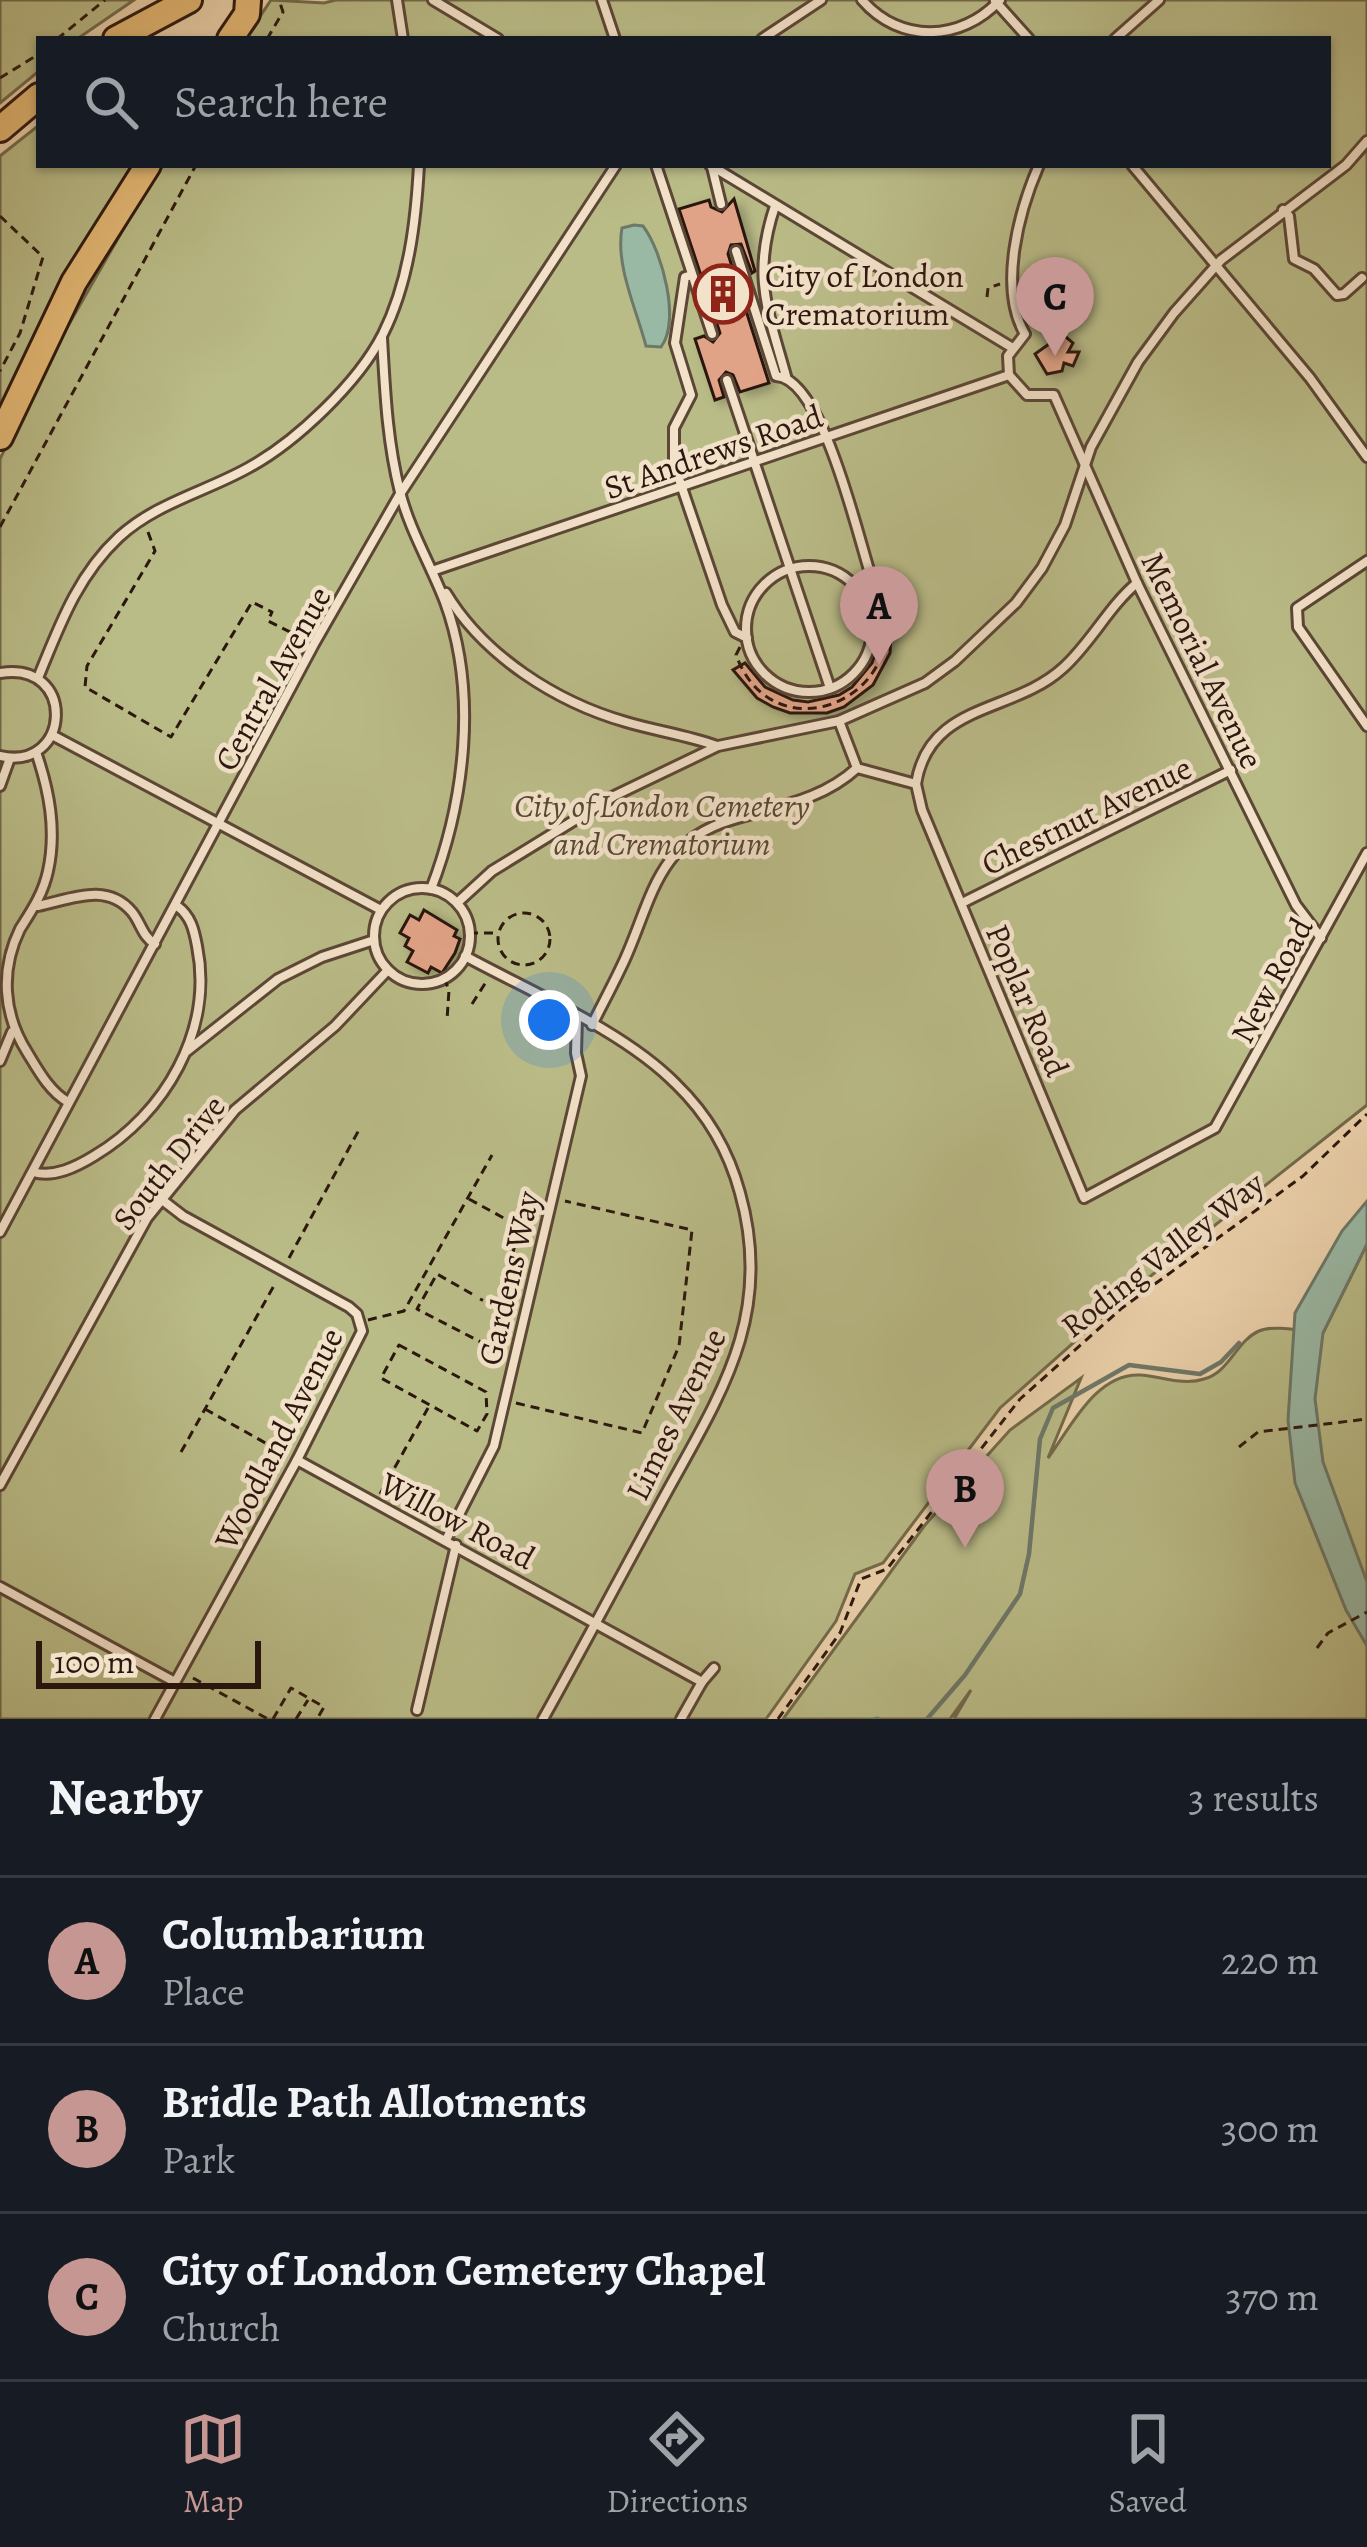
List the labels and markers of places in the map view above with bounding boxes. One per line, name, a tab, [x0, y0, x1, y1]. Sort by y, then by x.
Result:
place label: City of London Crematorium	[765, 253, 964, 336]
pin: C	[1016, 257, 1094, 356]
building icon: City of London Crematorium	[692, 263, 754, 325]
pin: A	[840, 566, 918, 665]
pin: B	[926, 1449, 1004, 1548]

